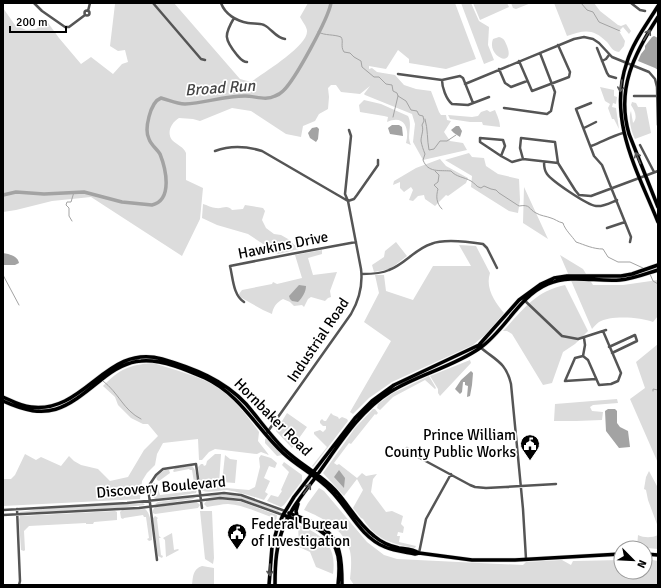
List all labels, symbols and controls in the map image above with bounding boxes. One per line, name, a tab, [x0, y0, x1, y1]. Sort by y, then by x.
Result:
scale bar	[10, 8, 66, 34]
text: 200 m	[16, 15, 48, 30]
one-way arrow	[643, 30, 651, 41]
water label: Broad Run	[184, 75, 257, 100]
one-way arrow	[617, 79, 625, 92]
one-way arrow	[634, 153, 642, 165]
street label: Hawkins Drive	[236, 227, 330, 263]
street label: Industrial Road	[283, 294, 353, 386]
street label: Hornbaker Road	[230, 374, 316, 460]
place label: Prince William County Public Works	[384, 426, 516, 461]
public building icon: Prince William County Public Works	[519, 433, 541, 461]
street label: Discovery Boulevard	[96, 472, 226, 502]
one-way arrow	[303, 484, 311, 495]
place label: Federal Bureau of Investigation	[251, 515, 350, 550]
public building icon: Federal Bureau of Investigation	[226, 522, 248, 550]
north arrow	[613, 540, 653, 580]
text: N	[634, 558, 649, 570]
one-way arrow	[266, 563, 274, 576]

